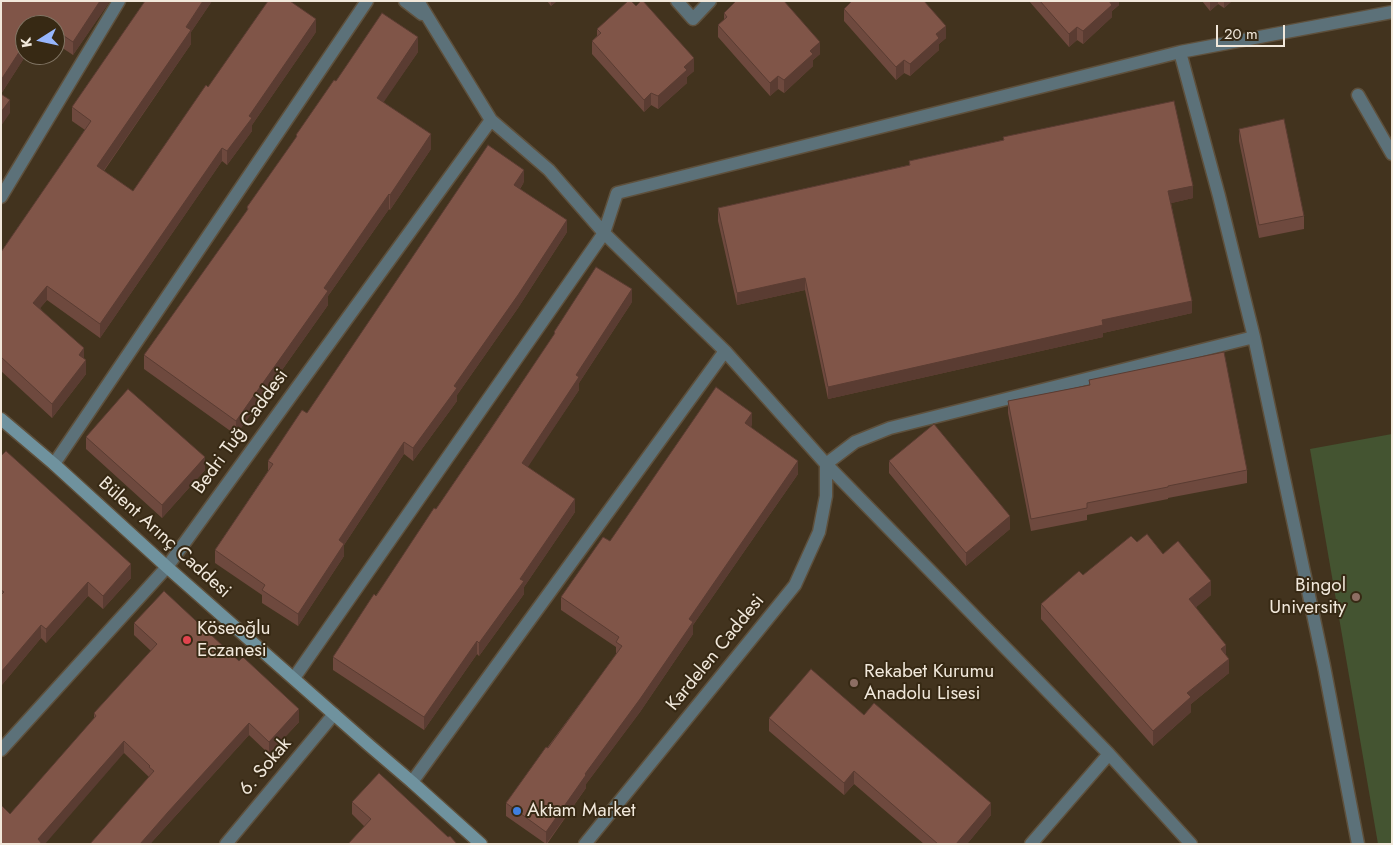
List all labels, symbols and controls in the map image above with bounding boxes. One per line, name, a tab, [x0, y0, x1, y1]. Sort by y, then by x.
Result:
north arrow	[15, 15, 65, 65]
scale bar	[1218, 15, 1287, 47]
text: 20 m	[1224, 23, 1258, 45]
text: K	[16, 36, 37, 49]
street label: Bedri Tuğ Caddesi	[188, 365, 294, 499]
street label: Bülent Arınç Caddesi	[93, 473, 235, 603]
place label: Bingol University	[1269, 575, 1346, 619]
street label: Kardelen Caddesi	[662, 590, 770, 716]
marker: Bingol University	[1350, 591, 1362, 603]
place label: Köseoğlu Eczanesi	[197, 618, 271, 662]
marker: Köseoğlu Eczanesi	[181, 634, 193, 646]
place label: Rekabet Kurumu Anadolu Lisesi	[864, 661, 994, 705]
marker: Rekabet Kurumu Anadolu Lisesi	[848, 677, 860, 689]
street label: 6. Sokak	[235, 733, 297, 801]
place label: Aktam Market	[527, 800, 636, 822]
marker: Aktam Market	[511, 805, 523, 817]

